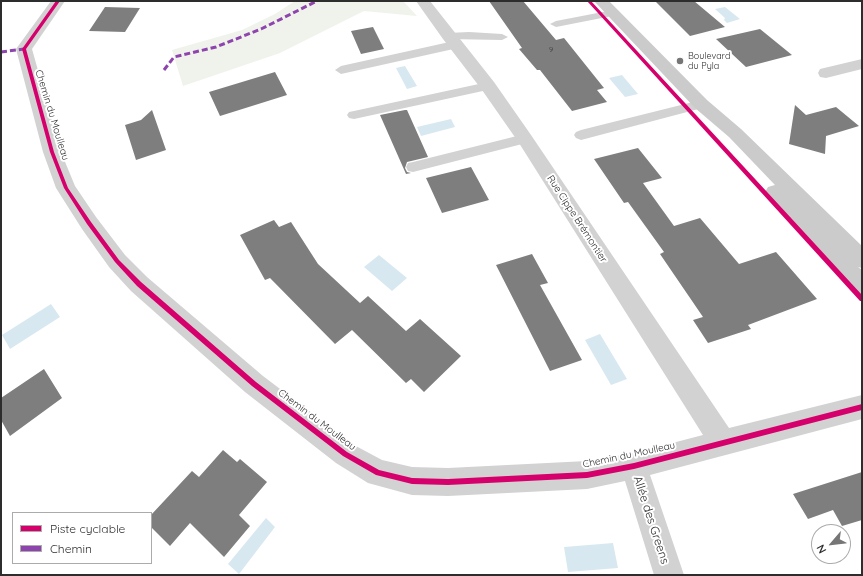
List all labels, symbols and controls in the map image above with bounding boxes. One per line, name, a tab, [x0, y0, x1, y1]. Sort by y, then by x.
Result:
house number: 9	[549, 45, 553, 55]
place label: Boulevard du Pyla	[688, 51, 730, 72]
marker: Boulevard du Pyla	[675, 56, 685, 66]
street label: Chemin du Moulleau	[33, 68, 71, 162]
street label: Rue Cippe Brémontier	[544, 173, 610, 265]
street label: Chemin du Moulleau	[276, 387, 358, 453]
street label: Chemin du Moulleau	[582, 439, 676, 471]
street label: Allée des Greens	[630, 474, 672, 566]
legend	[12, 512, 152, 564]
text: Piste cyclable	[50, 521, 125, 536]
north arrow	[811, 524, 851, 564]
text: Chemin	[50, 541, 92, 556]
text: N	[813, 542, 829, 556]

